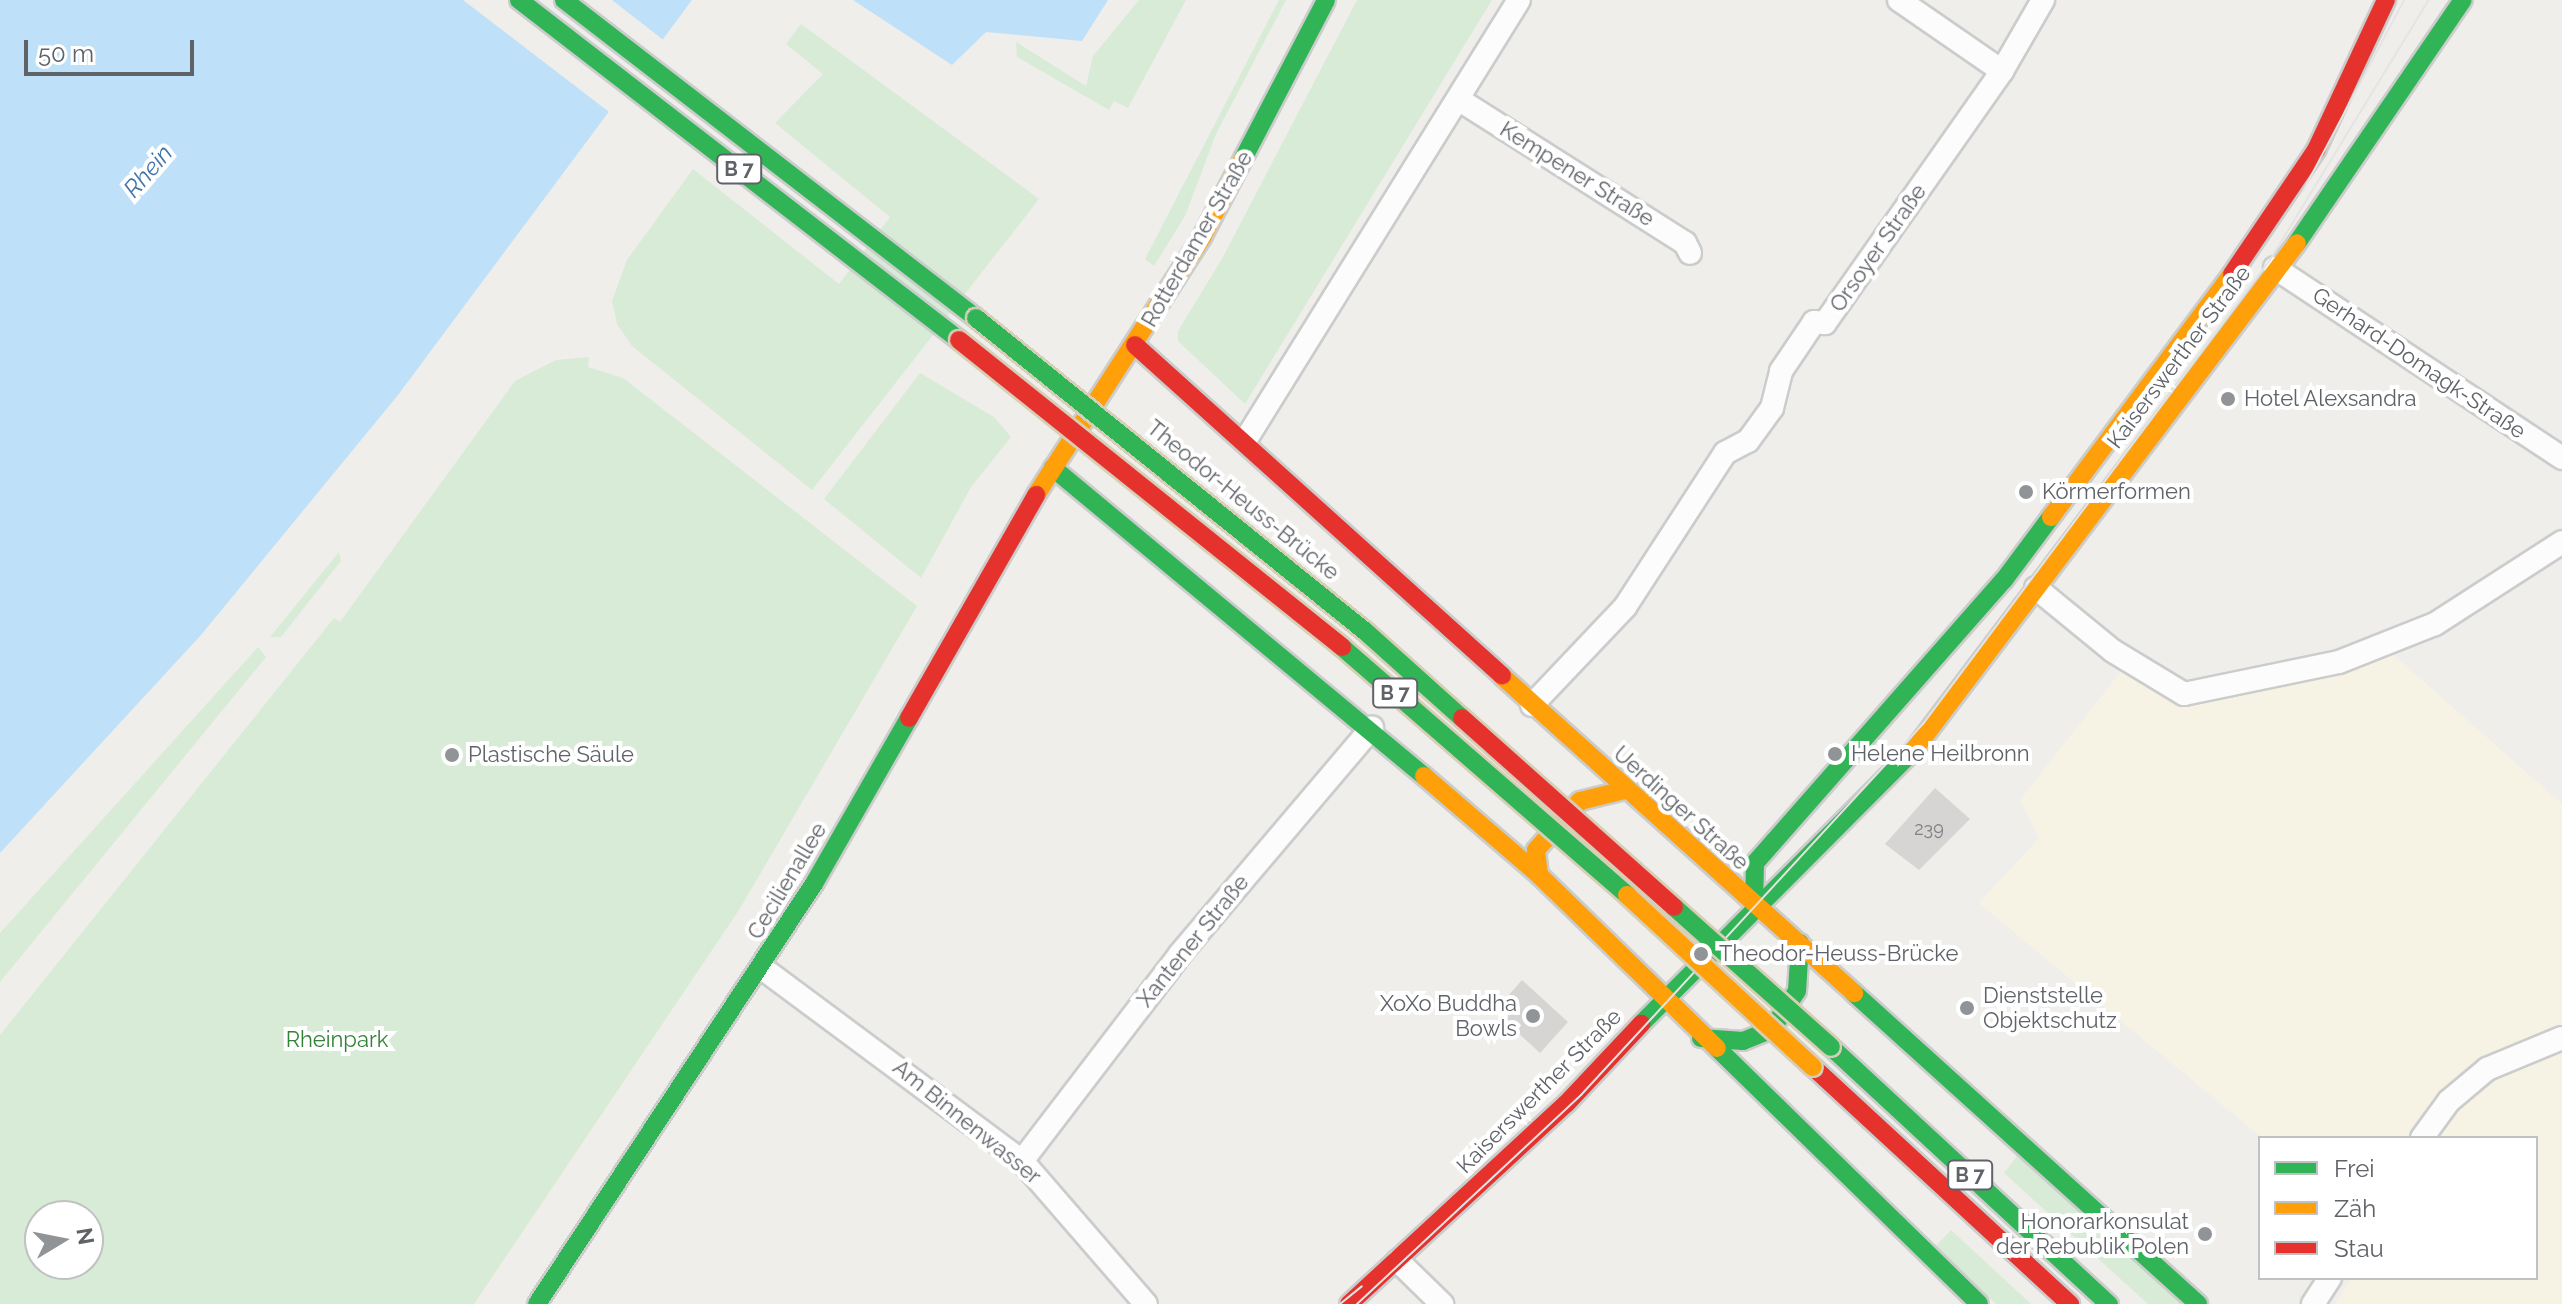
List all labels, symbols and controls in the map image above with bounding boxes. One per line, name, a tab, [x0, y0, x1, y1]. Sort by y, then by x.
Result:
scale bar	[28, 24, 198, 74]
text: 50 m	[38, 39, 94, 68]
street label: Kempener Straße	[1495, 116, 1659, 232]
water label: Rhein	[118, 139, 178, 203]
street label: Rotterdamer Straße	[1136, 146, 1258, 332]
road number: B 7	[715, 153, 763, 185]
street label: Orsoyer Straße	[1824, 179, 1932, 317]
street label: Kaiserswerther Straße	[2102, 260, 2256, 454]
street label: Gerhard-Domagk-Straße	[2307, 282, 2531, 444]
place label: Hotel Alexsandra	[2244, 386, 2418, 412]
marker: Hotel Alexsandra	[2219, 390, 2237, 408]
street label: Theodor-Heuss-Brücke	[1142, 414, 1344, 586]
place label: Körmerformen	[2042, 479, 2191, 505]
marker: Körmerformen	[2017, 483, 2035, 501]
road number: B 7	[1371, 677, 1419, 709]
street label: Uerdinger Straße	[1608, 740, 1754, 876]
place label: Helene Heilbronn	[1851, 741, 2030, 767]
place label: Plastische Säule	[468, 742, 634, 768]
marker: Helene Heilbronn	[1826, 745, 1844, 763]
marker: Plastische Säule	[443, 746, 461, 764]
street label: Cecilienallee	[742, 818, 832, 944]
house number: 239	[1914, 818, 1944, 840]
street label: Xantener Straße	[1131, 869, 1255, 1013]
place label: Theodor-Heuss-Brücke	[1719, 941, 1958, 967]
marker: Theodor-Heuss-Brücke	[1690, 943, 1712, 965]
place label: Dienststelle Objektschutz	[1983, 982, 2117, 1034]
place label: XoXo Buddha Bowls	[1380, 990, 1517, 1042]
marker: Dienststelle Objektschutz	[1958, 999, 1976, 1017]
street label: Kaiserswerther Straße	[1451, 1003, 1627, 1179]
marker: XoXo Buddha Bowls	[1524, 1007, 1542, 1025]
park label: Rheinpark	[286, 1027, 388, 1053]
street label: Am Binnenwasser	[888, 1054, 1046, 1190]
legend	[2258, 1136, 2538, 1280]
text: Frei	[2334, 1154, 2375, 1183]
road number: B 7	[1946, 1159, 1994, 1191]
text: Zäh	[2334, 1194, 2376, 1223]
north arrow	[24, 1200, 104, 1280]
place label: Honorarkonsulat der Rebublik Polen	[1996, 1208, 2189, 1260]
marker: Honorarkonsulat der Rebublik Polen	[2196, 1225, 2214, 1243]
text: N	[71, 1226, 100, 1247]
text: Stau	[2334, 1234, 2384, 1263]

